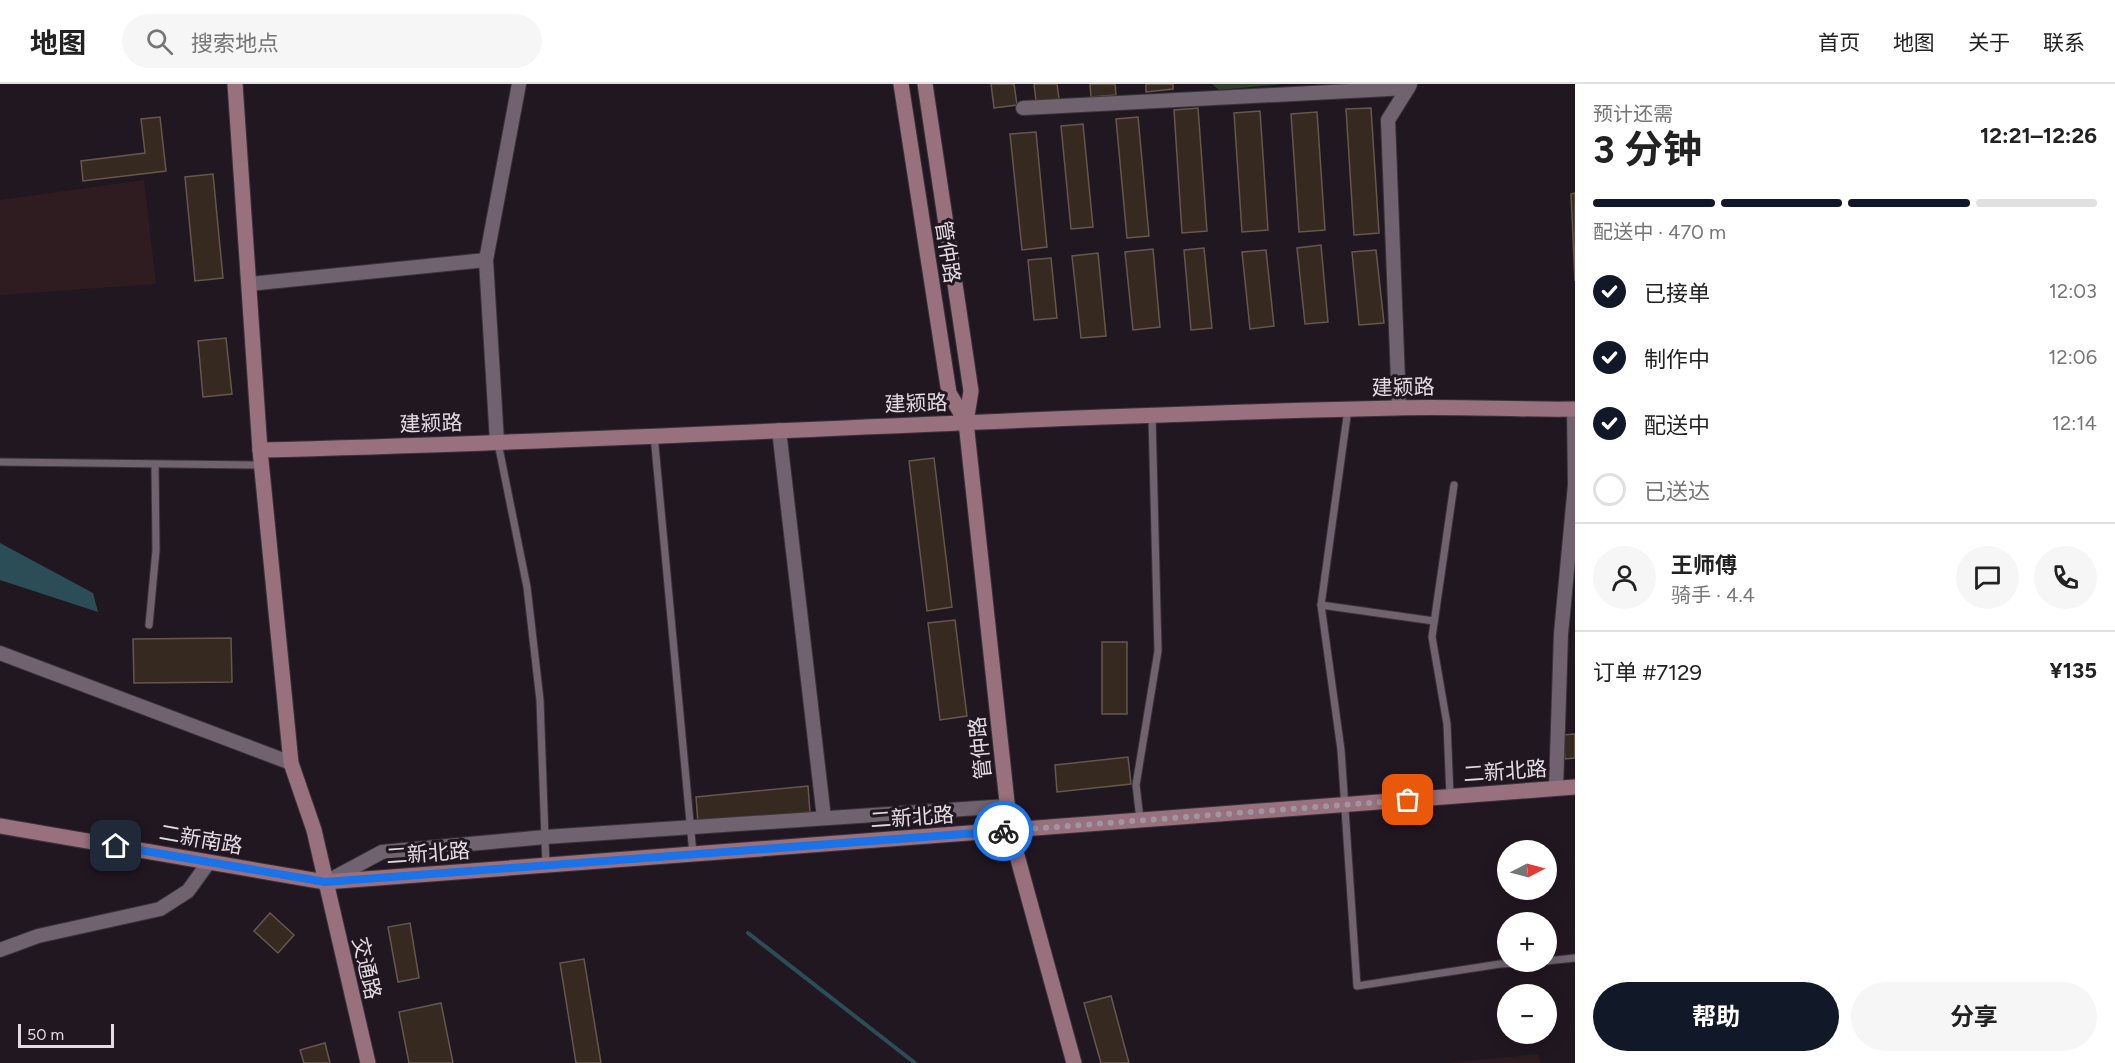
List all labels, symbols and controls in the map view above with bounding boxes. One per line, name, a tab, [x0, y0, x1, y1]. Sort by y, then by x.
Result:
search box	[122, 14, 542, 68]
icon: search	[143, 25, 176, 58]
text: 地图	[30, 26, 86, 60]
text: 搜索地点	[191, 30, 279, 57]
text: 首页	[1818, 30, 1860, 55]
text: 地图	[1893, 30, 1935, 55]
text: 关于	[1968, 30, 2010, 55]
text: 联系	[2043, 30, 2085, 55]
text: 预计还需	[1593, 102, 1673, 126]
text: 12:21–12:26	[1980, 122, 2097, 149]
text: 3 分钟	[1593, 126, 1702, 173]
street label: 管仲路	[931, 219, 965, 285]
text: 配送中 · 470 m	[1593, 220, 1726, 244]
icon: check	[1593, 275, 1626, 308]
text: 12:03	[2049, 279, 2097, 303]
text: 已接单	[1644, 280, 1710, 307]
icon: check	[1593, 341, 1626, 374]
text: 12:06	[2048, 345, 2097, 369]
text: 制作中	[1644, 346, 1710, 373]
street label: 建颍路	[1371, 374, 1435, 400]
street label: 建颍路	[884, 389, 948, 417]
icon: check	[1593, 407, 1626, 440]
street label: 建颍路	[399, 409, 463, 437]
text: 12:14	[2052, 411, 2097, 435]
text: 配送中	[1644, 412, 1710, 439]
text: 已送达	[1644, 478, 1710, 505]
button: person	[1593, 546, 1656, 609]
button: chat	[1956, 546, 2019, 609]
button: phone	[2034, 546, 2097, 609]
text: 王师傅	[1671, 552, 1737, 579]
text: 骑手 · 4.4	[1671, 583, 1755, 607]
text: ¥135	[2050, 657, 2097, 684]
text: 订单 #7129	[1593, 659, 1702, 686]
street label: 管仲路	[964, 715, 996, 781]
street label: 二新北路	[1462, 756, 1548, 786]
pin	[1382, 774, 1433, 825]
icon: bag	[1391, 783, 1424, 816]
courier	[973, 801, 1033, 861]
street label: 二新北路	[869, 802, 955, 832]
icon: bike	[987, 815, 1020, 848]
street label: 二新南路	[157, 819, 245, 859]
pin	[90, 820, 141, 871]
icon: home	[99, 829, 132, 862]
street label: 二新北路	[385, 838, 471, 868]
north arrow	[1497, 840, 1557, 900]
map controls	[1497, 840, 1557, 1044]
button: +	[1497, 912, 1557, 972]
street label: 交通路	[348, 934, 386, 1002]
button: 帮助	[1593, 982, 1839, 1051]
button: 分享	[1851, 982, 2097, 1051]
button: −	[1497, 984, 1557, 1044]
scale bar	[18, 1021, 114, 1048]
text: 50 m	[27, 1025, 64, 1044]

